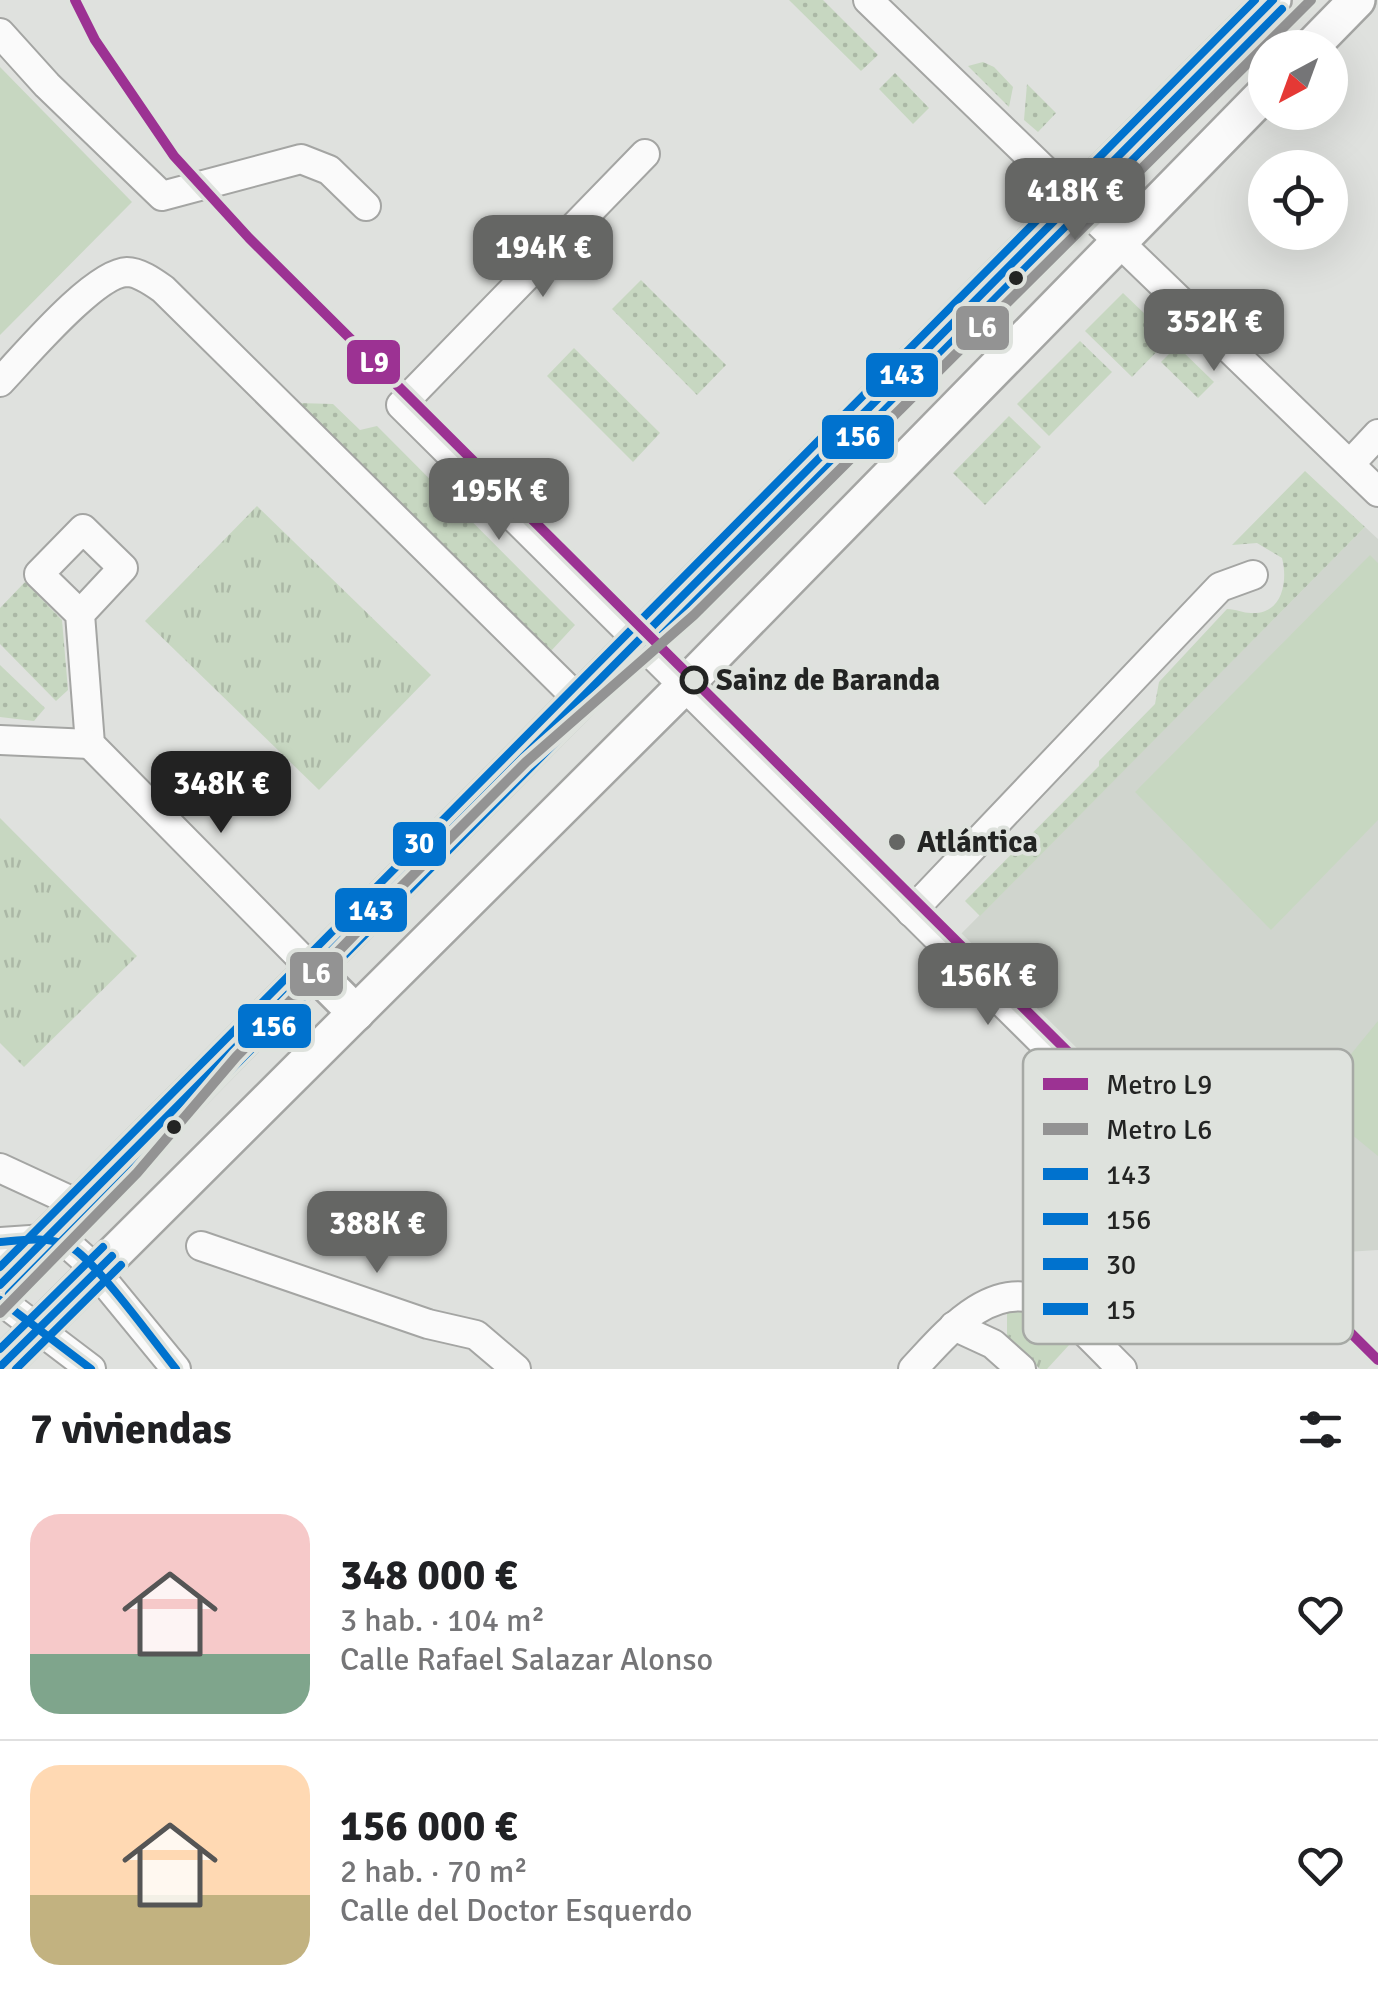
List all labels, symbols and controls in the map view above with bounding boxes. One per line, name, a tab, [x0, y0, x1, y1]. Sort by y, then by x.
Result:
north arrow	[1248, 30, 1348, 130]
map controls	[1248, 30, 1348, 250]
button: locate	[1248, 150, 1348, 250]
pin: 418K €	[994, 158, 1156, 243]
text: 418K €	[1027, 171, 1123, 210]
pin: 194K €	[462, 215, 624, 300]
text: 194K €	[495, 228, 591, 267]
unlabelled marker	[1006, 268, 1026, 288]
pin: 352K €	[1133, 289, 1295, 374]
text: 352K €	[1166, 302, 1262, 341]
line badge: L6	[954, 304, 1011, 352]
text: L6	[967, 311, 997, 345]
line badge: L9	[345, 338, 402, 386]
text: L9	[359, 346, 389, 380]
line badge: 143	[864, 351, 940, 399]
text: 143	[879, 358, 925, 392]
line badge: 156	[820, 413, 896, 461]
text: 156	[835, 420, 881, 454]
pin: 195K €	[418, 458, 580, 543]
text: 195K €	[451, 471, 547, 510]
place label: Sainz de Baranda	[716, 662, 940, 699]
marker: Sainz de Baranda	[681, 667, 707, 693]
pin: 348K €	[140, 751, 302, 836]
text: 348K €	[173, 764, 269, 803]
line badge: 30	[391, 820, 448, 868]
place label: Atlántica	[917, 824, 1038, 861]
text: 30	[404, 827, 434, 861]
marker: Atlántica	[886, 831, 908, 853]
line badge: 143	[333, 886, 409, 934]
text: 143	[348, 894, 394, 928]
pin: 156K €	[907, 943, 1069, 1028]
line badge: L6	[288, 950, 345, 998]
text: 156K €	[940, 956, 1036, 995]
text: L6	[301, 957, 331, 991]
line badge: 156	[236, 1002, 313, 1050]
text: 156	[251, 1010, 297, 1044]
legend	[1023, 1049, 1353, 1344]
text: Metro L9	[1106, 1068, 1212, 1102]
text: Metro L6	[1106, 1113, 1212, 1147]
unlabelled marker	[164, 1117, 184, 1137]
text: 143	[1106, 1158, 1151, 1192]
pin: 388K €	[296, 1191, 458, 1276]
text: 156	[1106, 1203, 1151, 1237]
text: 388K €	[329, 1204, 425, 1243]
text: 30	[1106, 1248, 1136, 1282]
text: 15	[1106, 1293, 1136, 1327]
icon: filters	[1293, 1402, 1348, 1457]
text: 7 viviendas	[30, 1404, 232, 1455]
text: 348 000 €	[340, 1550, 517, 1601]
icon: home	[110, 1554, 230, 1674]
icon: heart	[1293, 1587, 1348, 1642]
text: 3 hab. · 104 m²	[340, 1601, 545, 1640]
text: Calle Rafael Salazar Alonso	[340, 1640, 713, 1679]
text: 156 000 €	[340, 1801, 517, 1852]
icon: home	[110, 1805, 230, 1925]
icon: heart	[1293, 1838, 1348, 1893]
text: 2 hab. · 70 m²	[340, 1852, 528, 1891]
text: Calle del Doctor Esquerdo	[340, 1891, 692, 1930]

